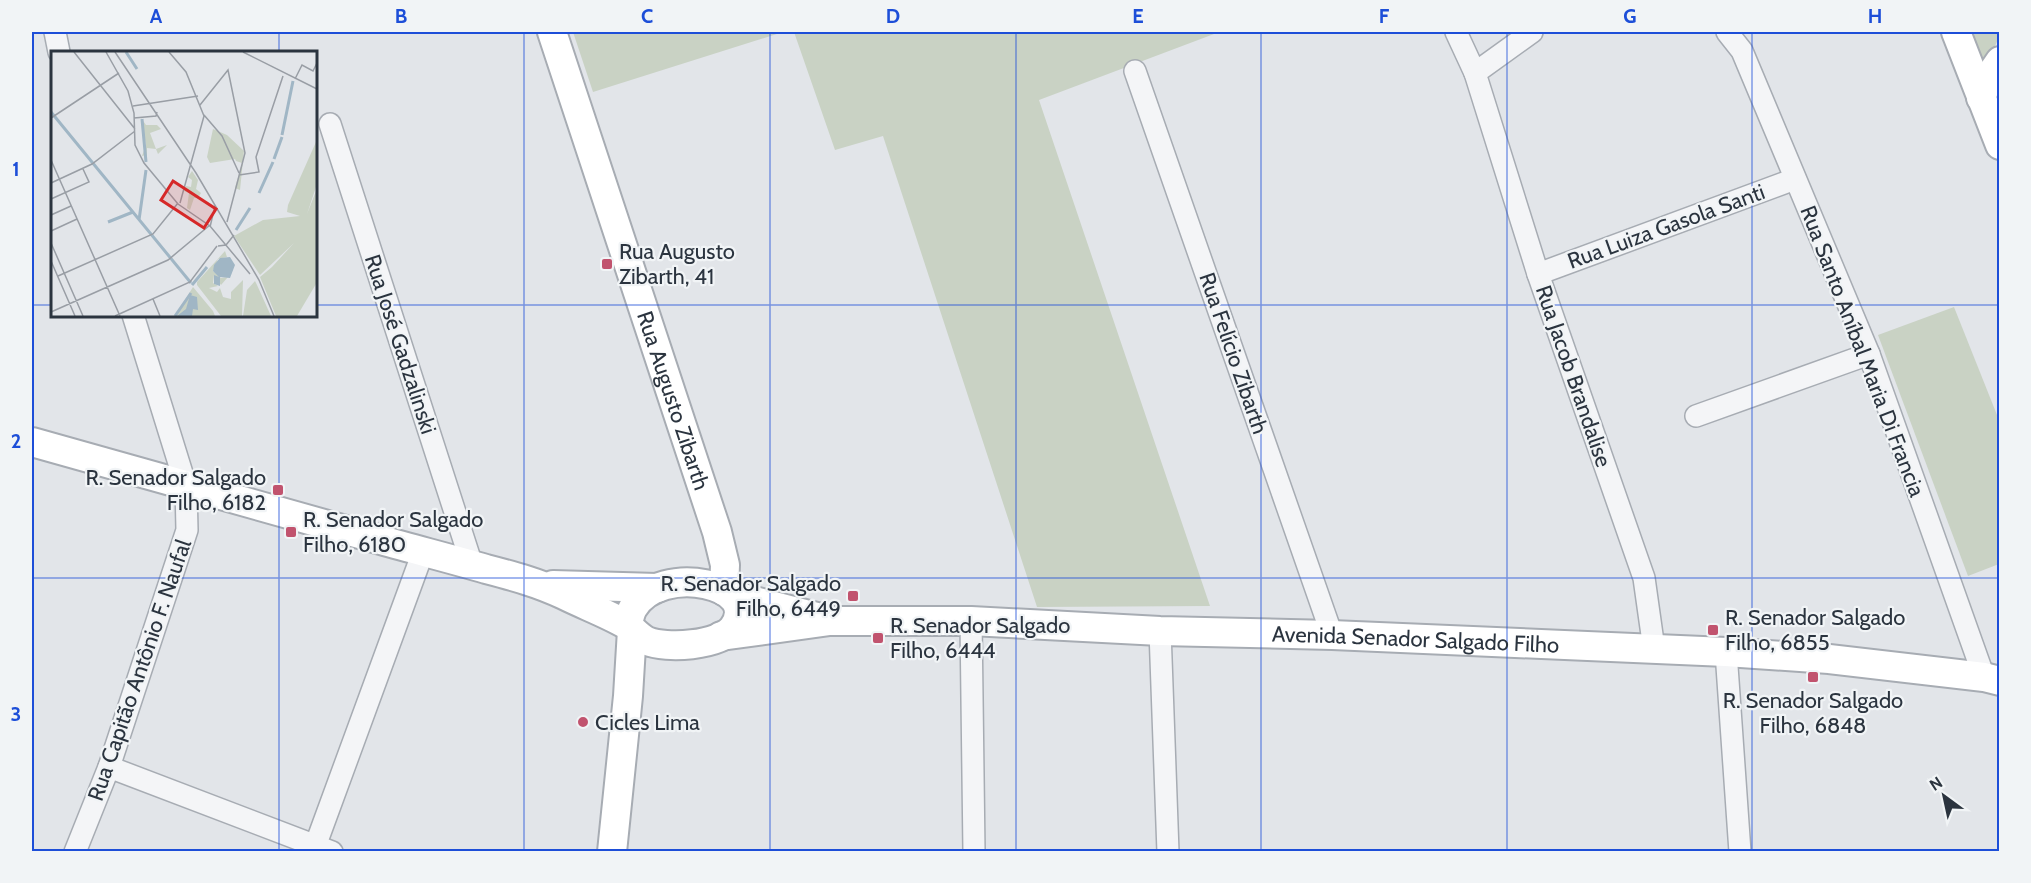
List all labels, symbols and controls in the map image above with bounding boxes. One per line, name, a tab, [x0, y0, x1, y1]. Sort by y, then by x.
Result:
text: A	[150, 4, 163, 28]
text: B	[395, 4, 407, 28]
text: C	[641, 4, 653, 28]
text: D	[886, 4, 900, 28]
text: E	[1132, 4, 1144, 28]
text: F	[1379, 4, 1390, 28]
text: G	[1623, 4, 1637, 28]
text: H	[1868, 4, 1882, 28]
inset map	[51, 51, 316, 316]
text: 1	[12, 157, 20, 181]
street label: Rua Luiza Gasola Santi	[1564, 178, 1768, 275]
street label: Rua Santo Aníbal Maria Di Francia	[1794, 202, 1931, 501]
place label: Rua Augusto Zibarth, 41	[619, 238, 735, 290]
street label: Rua José Gadzalinski	[359, 251, 442, 437]
marker: Rua Augusto Zibarth, 41	[600, 257, 614, 271]
street label: Rua Felício Zibarth	[1193, 269, 1274, 437]
street label: Rua Jacob Brandalise	[1530, 282, 1617, 471]
street label: Rua Augusto Zibarth	[631, 308, 715, 493]
text: 2	[11, 429, 21, 453]
place label: R. Senador Salgado Filho, 6182	[86, 464, 266, 516]
marker: R. Senador Salgado Filho, 6182	[271, 483, 285, 497]
place label: R. Senador Salgado Filho, 6180	[303, 506, 483, 558]
marker: R. Senador Salgado Filho, 6180	[284, 525, 298, 539]
street label: Rua Capitão Antônio F. Naufal	[82, 535, 197, 805]
place label: R. Senador Salgado Filho, 6449	[661, 570, 841, 622]
marker: R. Senador Salgado Filho, 6449	[846, 589, 860, 603]
place label: R. Senador Salgado Filho, 6855	[1725, 604, 1905, 656]
place label: R. Senador Salgado Filho, 6444	[890, 612, 1070, 664]
street label: Avenida Senador Salgado Filho	[1272, 621, 1560, 659]
marker: R. Senador Salgado Filho, 6855	[1706, 623, 1720, 637]
marker: R. Senador Salgado Filho, 6444	[871, 631, 885, 645]
marker: R. Senador Salgado Filho, 6848	[1806, 670, 1820, 684]
place label: R. Senador Salgado Filho, 6848	[1723, 687, 1903, 739]
text: 3	[11, 702, 21, 726]
place label: Cicles Lima	[595, 709, 700, 736]
marker: Cicles Lima	[576, 715, 590, 729]
north arrow	[1914, 766, 1974, 826]
text: N	[1926, 773, 1946, 795]

